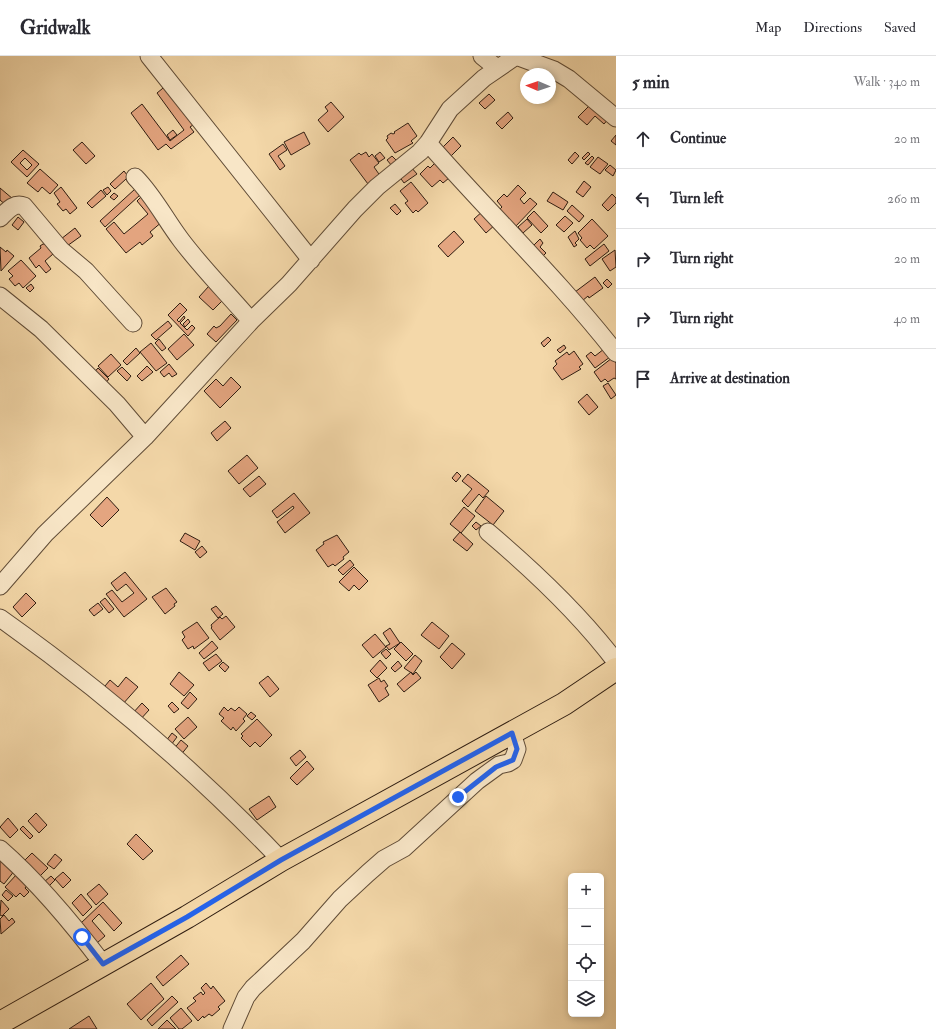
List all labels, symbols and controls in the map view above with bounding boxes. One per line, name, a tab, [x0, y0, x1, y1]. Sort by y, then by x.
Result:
text: Gridwalk	[20, 16, 91, 40]
text: Map	[755, 19, 781, 36]
text: Directions	[803, 19, 862, 36]
text: Saved	[884, 19, 916, 36]
north arrow	[520, 68, 556, 104]
text: 5 min	[632, 72, 670, 93]
text: Walk · 340 m	[854, 74, 920, 90]
icon: ahead	[632, 128, 654, 150]
text: Continue	[670, 129, 726, 148]
text: 20 m	[894, 131, 920, 147]
icon: left	[632, 188, 654, 210]
text: Turn left	[670, 189, 724, 208]
text: 260 m	[887, 191, 920, 207]
icon: right	[632, 248, 654, 270]
text: Turn right	[670, 249, 733, 268]
text: 20 m	[894, 251, 920, 267]
icon: right	[632, 308, 654, 330]
text: Turn right	[670, 309, 733, 328]
text: 40 m	[894, 311, 920, 327]
icon: arrive	[632, 368, 654, 390]
text: Arrive at destination	[670, 369, 790, 388]
route end	[449, 788, 467, 806]
map controls	[568, 873, 604, 1017]
button: +	[568, 873, 604, 909]
button: −	[568, 909, 604, 945]
route start	[73, 928, 91, 946]
button: locate	[568, 945, 604, 981]
button: layers	[568, 981, 604, 1017]

